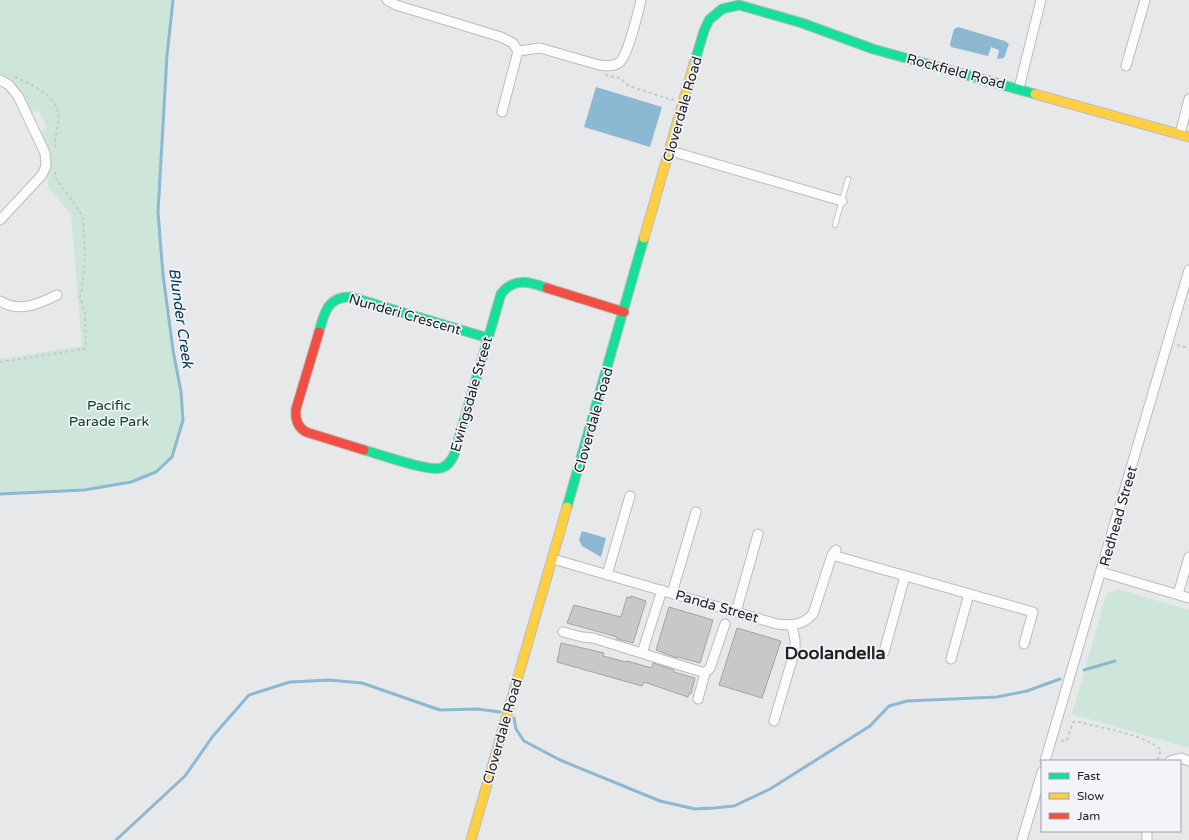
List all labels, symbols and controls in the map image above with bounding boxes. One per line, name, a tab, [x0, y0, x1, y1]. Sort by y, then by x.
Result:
street label: Rockfield Road	[905, 50, 1007, 93]
street label: Cloverdale Road	[659, 54, 706, 164]
water label: Blunder Creek	[165, 267, 197, 371]
street label: Nunderi Crescent	[347, 290, 463, 339]
street label: Ewingsdale Street	[447, 334, 496, 454]
street label: Cloverdale Road	[570, 365, 617, 475]
park label: Pacific Parade Park	[69, 397, 150, 430]
street label: Redhead Street	[1096, 463, 1141, 568]
street label: Panda Street	[673, 586, 761, 627]
district label: Doolandella	[784, 642, 886, 664]
street label: Cloverdale Road	[479, 676, 526, 786]
legend	[1041, 760, 1181, 832]
text: Fast	[1077, 769, 1101, 783]
text: Slow	[1077, 789, 1104, 803]
text: Jam	[1077, 809, 1100, 823]

